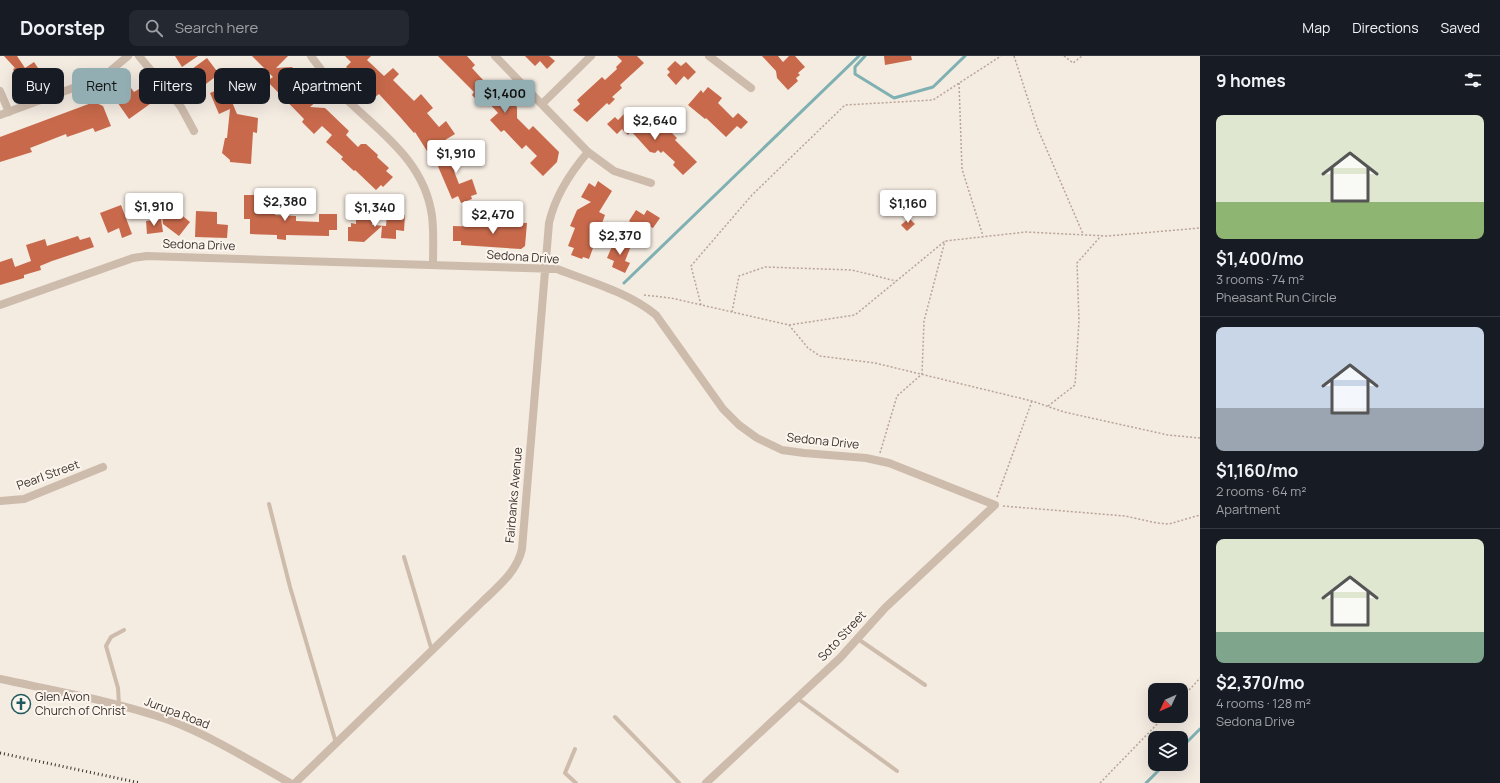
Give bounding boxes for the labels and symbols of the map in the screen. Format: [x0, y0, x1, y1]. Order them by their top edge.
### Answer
pin: $1,400 [472, 80, 538, 114]
pin: $2,640 [622, 107, 688, 141]
pin: $1,910 [423, 140, 489, 174]
pin: $2,380 [252, 188, 318, 222]
pin: $1,160 [875, 190, 941, 224]
pin: $1,910 [121, 193, 187, 227]
pin: $1,340 [342, 194, 408, 228]
pin: $2,470 [460, 201, 526, 235]
pin: $2,370 [587, 222, 653, 256]
street label: Sedona Drive [162, 235, 236, 254]
street label: Sedona Drive [486, 245, 560, 268]
street label: Sedona Drive [786, 428, 860, 453]
street label: Fairbanks Avenue [501, 446, 526, 544]
street label: Pearl Street [14, 455, 82, 494]
street label: Soto Street [814, 606, 870, 665]
north arrow [1148, 683, 1188, 723]
place label: Glen Avon Church of Christ [35, 688, 126, 719]
street label: Jurupa Road [142, 692, 212, 733]
church icon: Glen Avon Church of Christ [10, 693, 32, 715]

